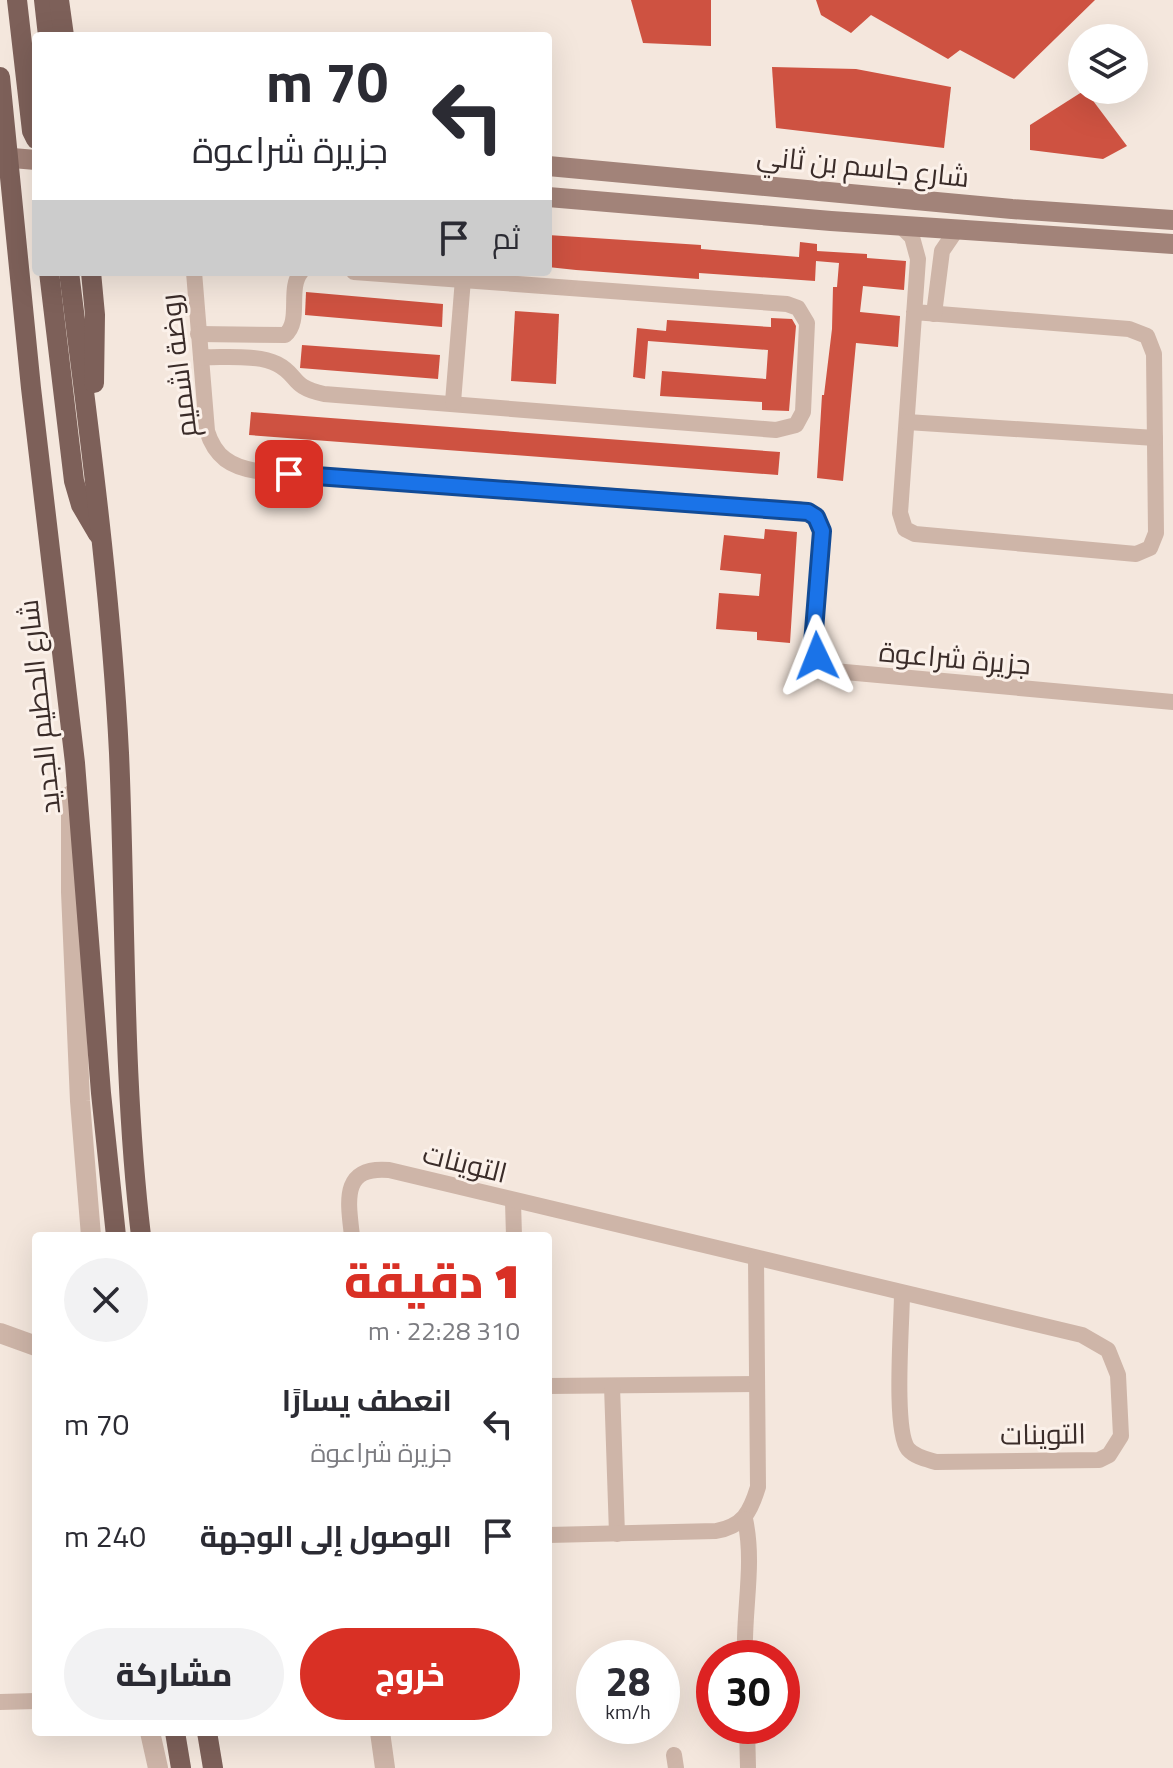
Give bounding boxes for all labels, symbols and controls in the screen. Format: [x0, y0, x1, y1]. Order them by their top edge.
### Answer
map controls [1068, 24, 1148, 104]
button: layers [1068, 24, 1148, 104]
text: 70 m [266, 39, 388, 124]
icon: left [416, 64, 520, 168]
text: جزيرة شراعوة [192, 122, 388, 177]
street label: شارع جاسم بن ثاني [755, 133, 971, 199]
text: ثم [492, 215, 520, 261]
icon: arrive [432, 216, 476, 260]
street label: روضة اشميم [147, 292, 208, 440]
pin [255, 440, 323, 508]
icon: arrive [267, 452, 311, 496]
street label: شارع الحطيم الجديد [6, 597, 71, 817]
position arrow [775, 614, 859, 698]
street label: جزيرة شراعوة [877, 629, 1033, 686]
street label: التوينات [418, 1131, 512, 1194]
text: 1 دقيقة [344, 1244, 520, 1317]
button: close [64, 1258, 148, 1342]
text: 310 m · 22:28 [368, 1311, 520, 1350]
text: انعطف يسارًا [282, 1377, 452, 1423]
text: 70 m [64, 1401, 129, 1447]
icon: left [476, 1402, 520, 1446]
street label: التوينات [1000, 1411, 1086, 1456]
text: جزيرة شراعوة [311, 1433, 452, 1472]
text: 240 m [64, 1513, 146, 1559]
text: الوصول إلى الوجهة [200, 1513, 452, 1559]
icon: arrive [476, 1514, 520, 1558]
button: مشاركة [64, 1628, 284, 1720]
button: خروج [300, 1628, 520, 1720]
speed limit sign: 30 [696, 1640, 800, 1744]
text: 28 [606, 1651, 650, 1712]
text: km/h [605, 1696, 651, 1727]

